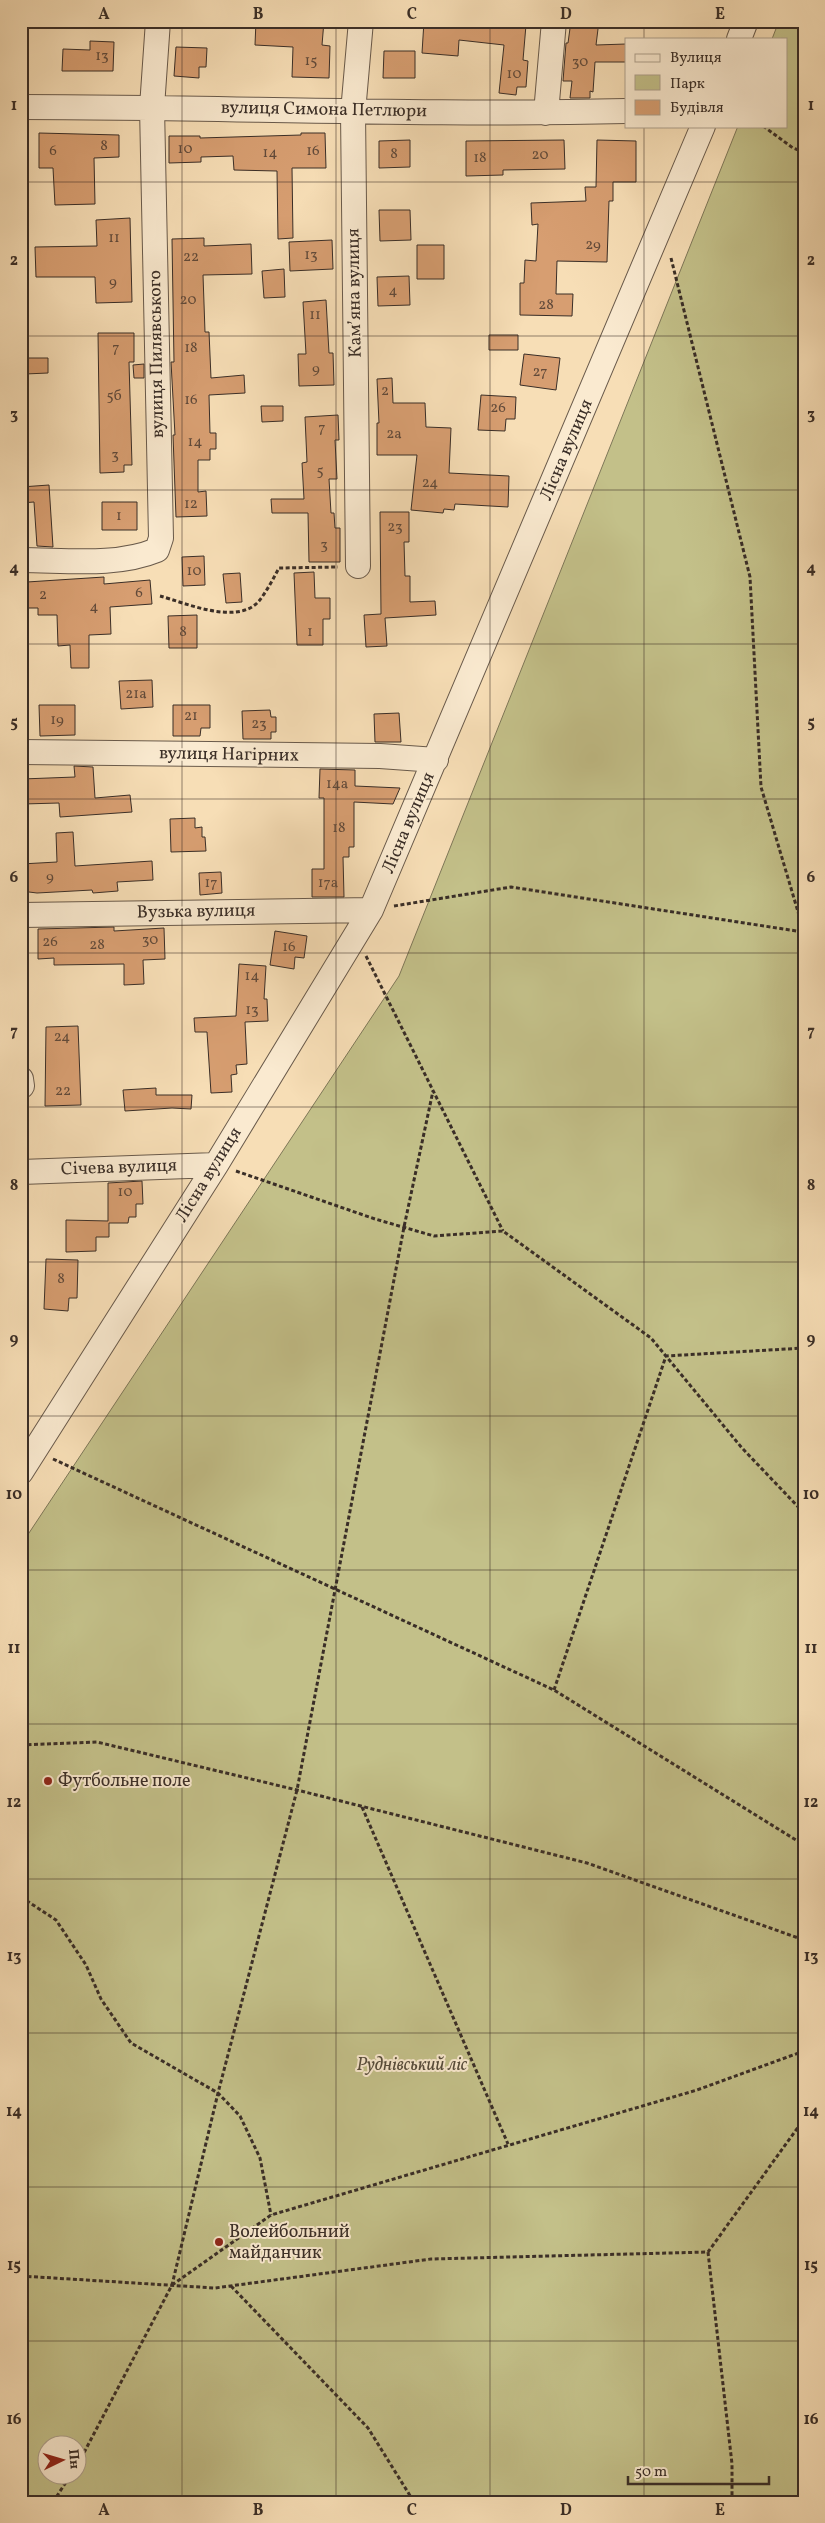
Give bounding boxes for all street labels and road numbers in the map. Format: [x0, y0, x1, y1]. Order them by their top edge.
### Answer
street label: вулиця Симона Петлюри [221, 96, 427, 124]
street label: Камʼяна вулиця [341, 228, 369, 358]
street label: вулиця Пилявського [143, 270, 171, 438]
street label: Лісна вулиця [534, 395, 600, 505]
street label: вулиця Нагірних [159, 741, 299, 769]
street label: Лісна вулиця [376, 768, 442, 878]
street label: Вузька вулиця [137, 898, 255, 926]
street label: Лісна вулиця [170, 1123, 248, 1227]
street label: Січева вулиця [61, 1153, 177, 1183]

